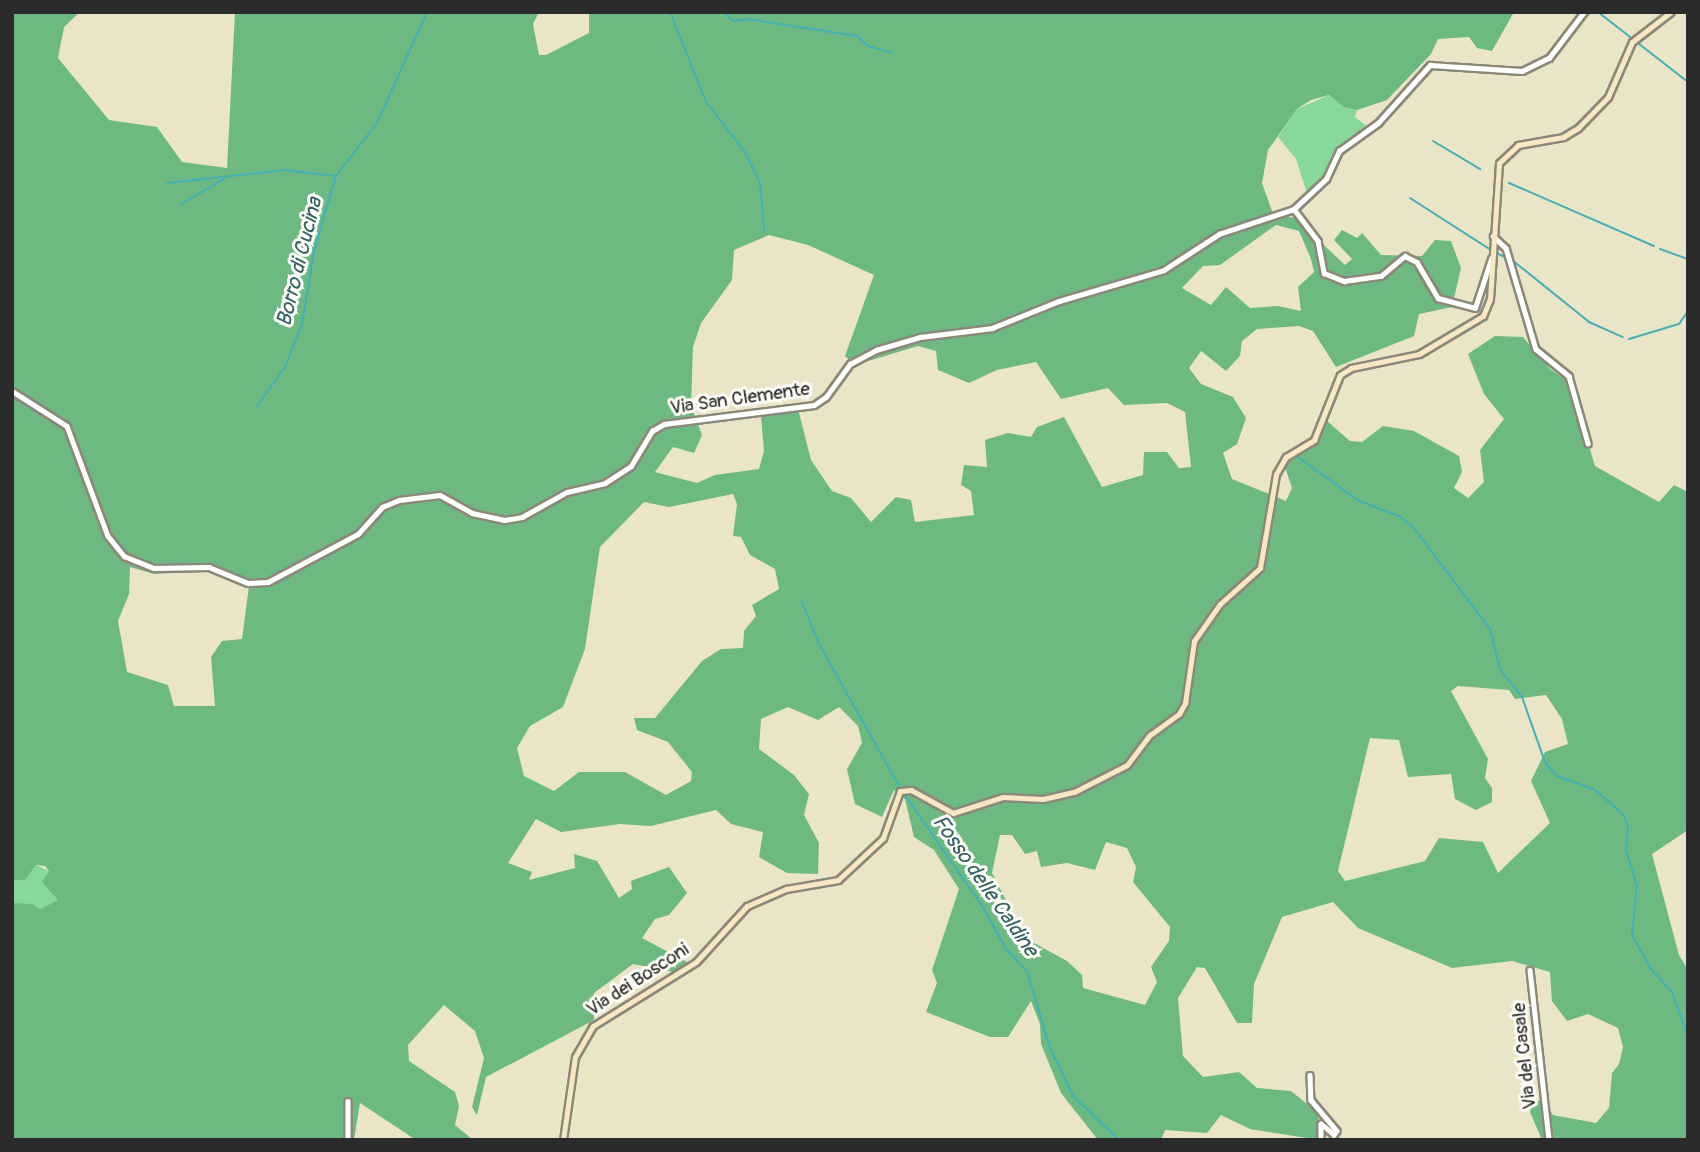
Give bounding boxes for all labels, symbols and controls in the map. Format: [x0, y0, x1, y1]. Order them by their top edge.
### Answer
water label: Borro di Cucina [272, 195, 328, 329]
street label: Via San Clemente [669, 378, 811, 420]
water label: Fosso delle Caldine [927, 810, 1043, 962]
street label: Via dei Bosconi [583, 938, 693, 1022]
street label: Via del Casale [1508, 1002, 1542, 1110]

